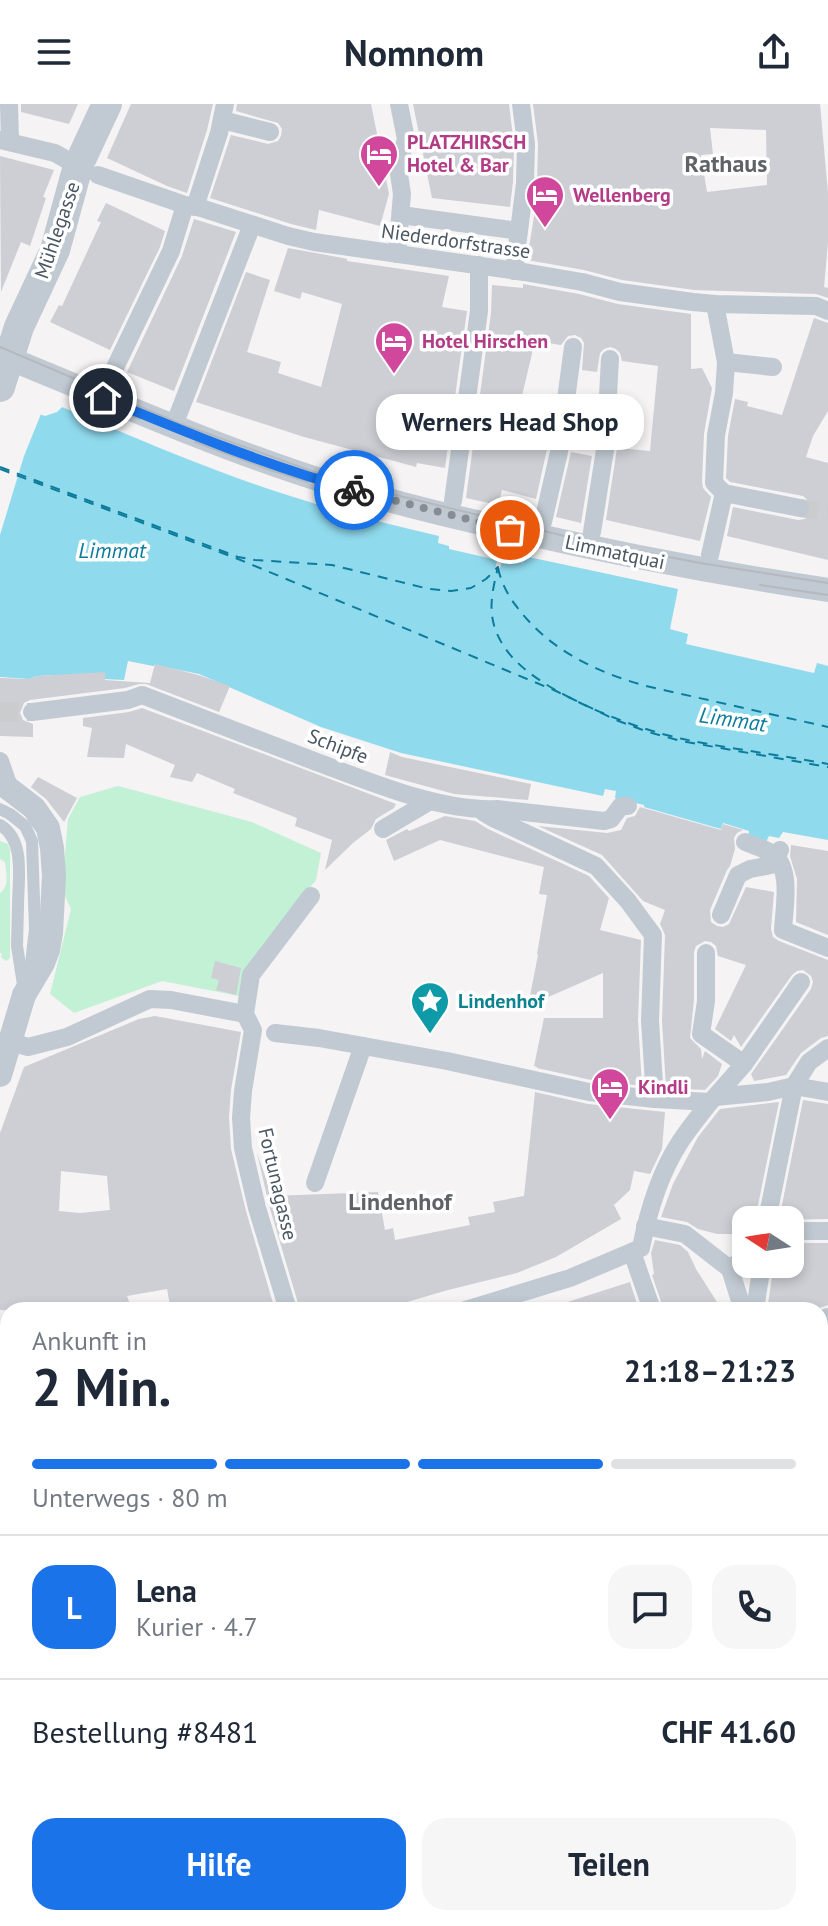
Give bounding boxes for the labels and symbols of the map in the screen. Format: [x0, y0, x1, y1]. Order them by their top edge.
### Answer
place label: PLATZHIRSCH Hotel & Bar [407, 129, 526, 178]
hotel icon: PLATZHIRSCH Hotel & Bar [358, 133, 400, 188]
district label: Rathaus [685, 148, 767, 179]
hotel icon: Wellenberg [524, 174, 566, 229]
street label: Mühlegasse [28, 178, 86, 282]
place label: Wellenberg [573, 182, 671, 208]
street label: Niederdorfstrasse [380, 218, 532, 264]
hotel icon: Hotel Hirschen [373, 320, 415, 375]
place label: Hotel Hirschen [422, 328, 548, 354]
pin [69, 364, 137, 432]
callout: Werners Head Shop [376, 394, 644, 450]
courier [314, 450, 394, 530]
pin [476, 496, 544, 564]
street label: Limmatquai [563, 529, 667, 575]
water label: Limmat [78, 536, 147, 564]
water label: Limmat [698, 700, 770, 738]
street label: Schipfe [304, 723, 372, 769]
place icon: Lindenhof [409, 980, 451, 1035]
place label: Lindenhof [458, 988, 546, 1014]
hotel icon: Kindli [589, 1066, 631, 1121]
place label: Kindli [638, 1074, 689, 1100]
street label: Fortunagasse [252, 1125, 304, 1243]
district label: Lindenhof [348, 1186, 453, 1217]
north arrow [732, 1206, 804, 1278]

